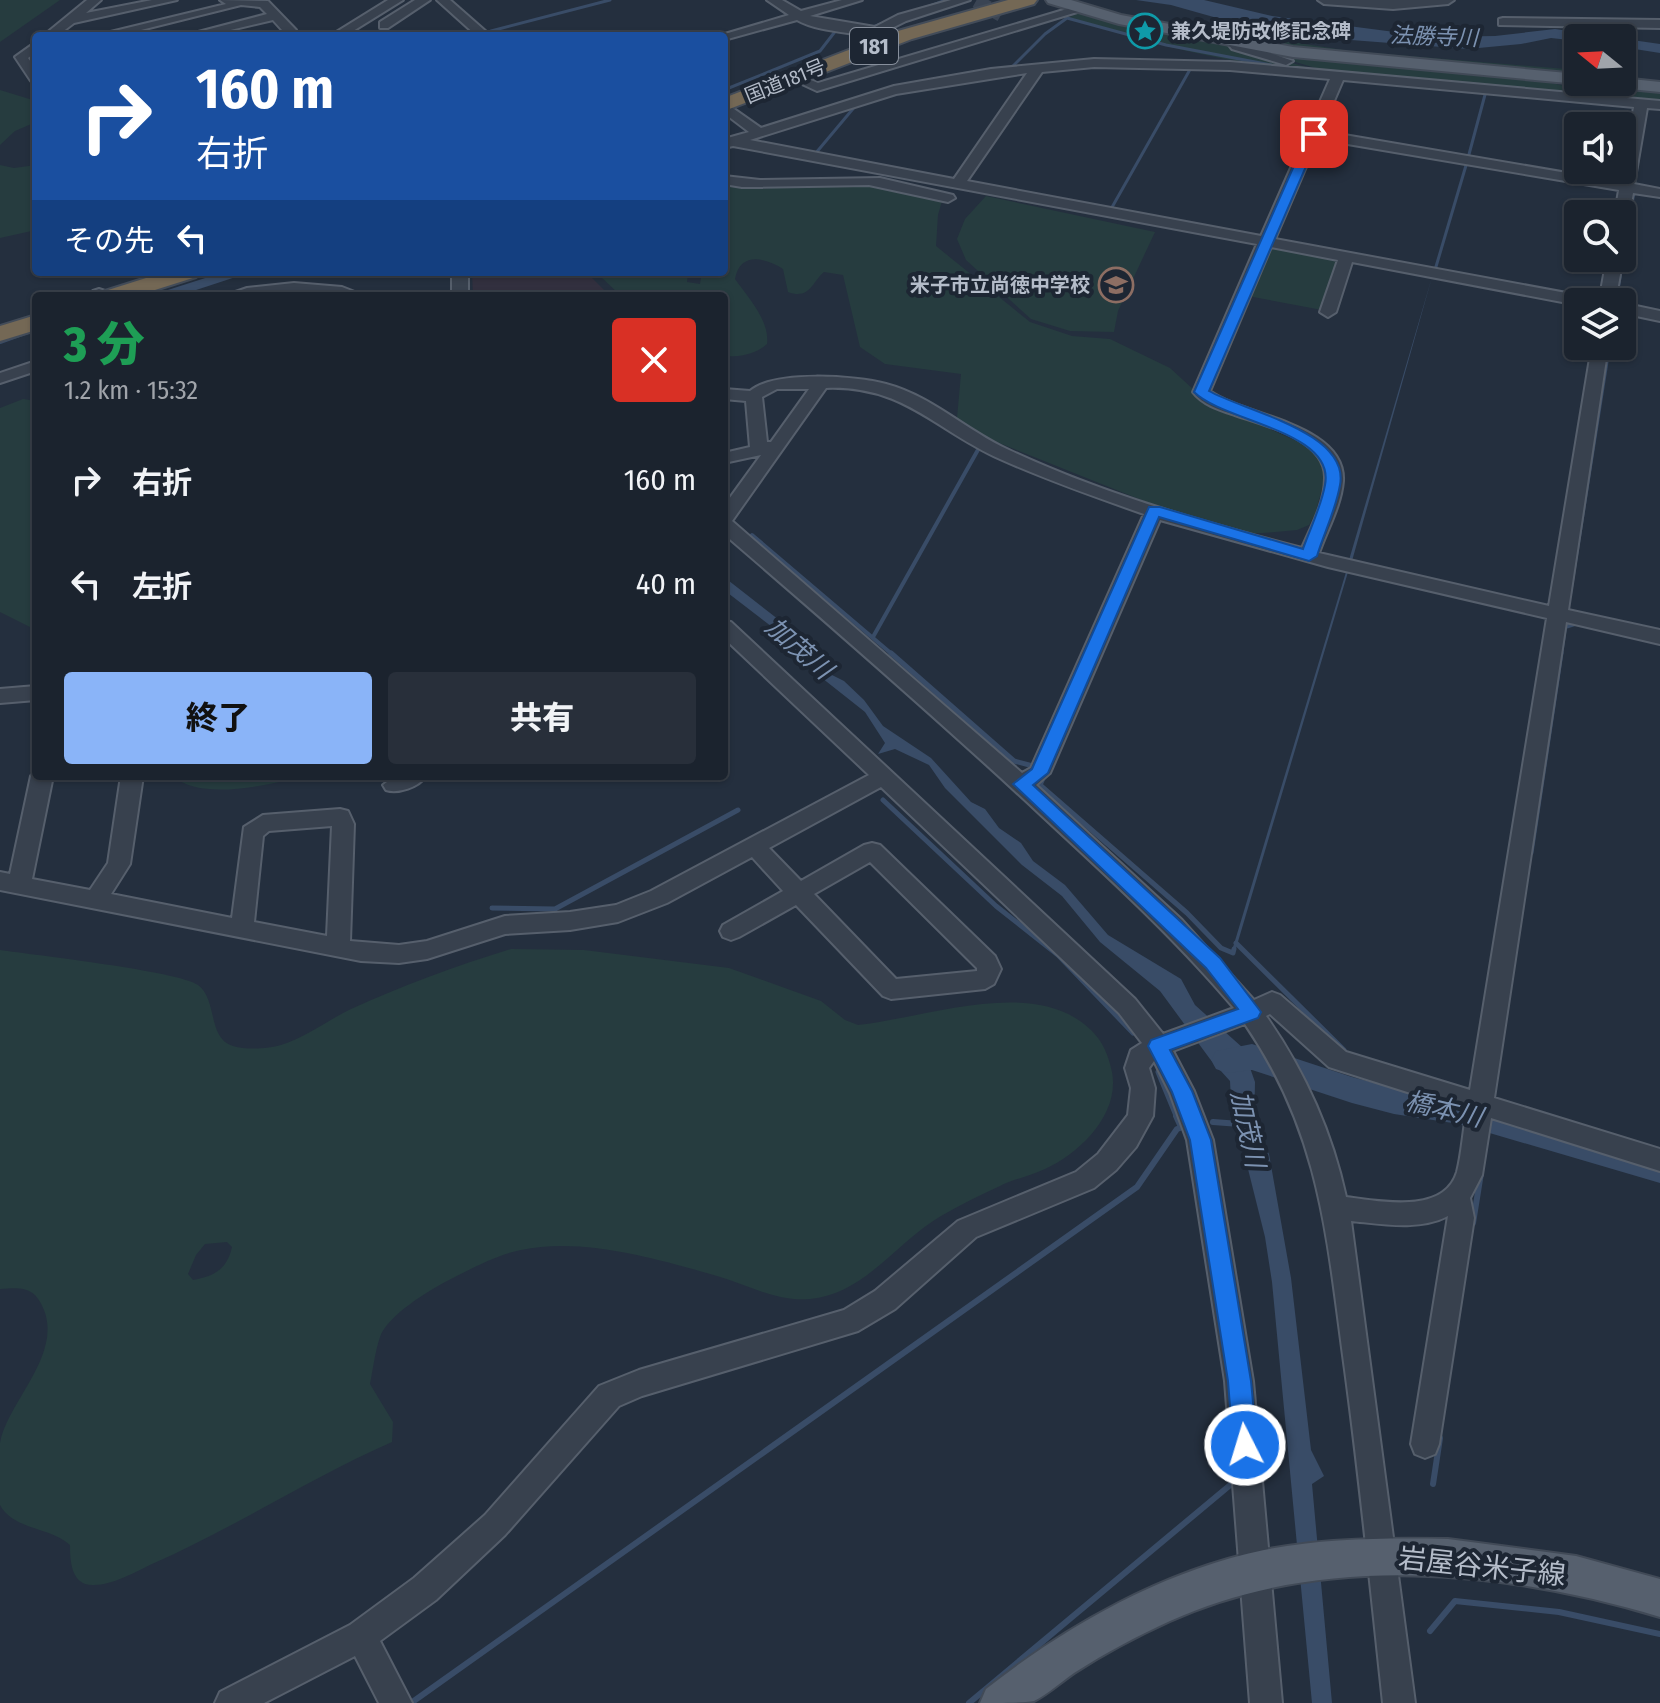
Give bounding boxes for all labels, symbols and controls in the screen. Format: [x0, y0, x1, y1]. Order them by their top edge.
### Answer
place icon: 兼久堤防改修記念碑 [1126, 12, 1164, 50]
place label: 兼久堤防改修記念碑 [1171, 19, 1351, 43]
water label: 法勝寺川 [1390, 21, 1480, 52]
north arrow [1564, 24, 1636, 96]
map controls [1564, 24, 1636, 360]
road number: 181 [850, 28, 898, 64]
street label: 国道181号 [741, 54, 829, 108]
text: 160 m [196, 56, 334, 123]
icon: right [64, 64, 168, 168]
pin [1280, 100, 1348, 168]
icon: arrive [1292, 112, 1336, 156]
button: sound [1564, 112, 1636, 184]
text: 右折 [196, 132, 268, 176]
button: search [1564, 200, 1636, 272]
icon: left [170, 216, 214, 260]
text: その先 [64, 223, 154, 259]
school or university icon: 米子市立尚徳中学校 [1097, 266, 1135, 304]
place label: 米子市立尚徳中学校 [910, 273, 1090, 297]
button: layers [1564, 288, 1636, 360]
text: 3 分 [64, 316, 145, 374]
button: close [612, 318, 696, 402]
text: 1.2 km · 15:32 [64, 375, 198, 406]
icon: right [64, 458, 108, 502]
text: 160 m [624, 462, 696, 498]
text: 右折 [132, 465, 192, 501]
icon: left [64, 562, 108, 606]
text: 40 m [636, 566, 696, 602]
text: 左折 [132, 569, 192, 605]
water label: 加茂川 [759, 611, 841, 688]
button: 終了 [64, 672, 372, 764]
button: 共有 [388, 672, 696, 764]
water label: 橋本川 [1402, 1086, 1488, 1134]
water label: 加茂川 [1224, 1088, 1271, 1173]
position arrow [1203, 1403, 1287, 1487]
street label: 岩屋谷米子線 [1397, 1541, 1567, 1592]

